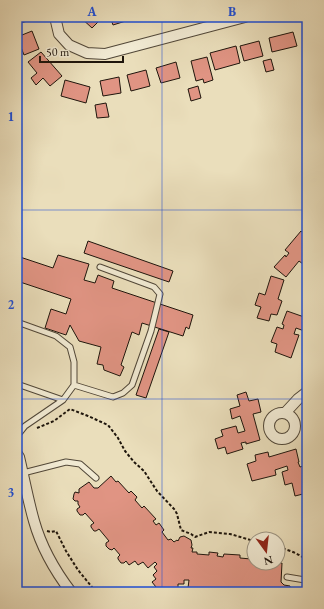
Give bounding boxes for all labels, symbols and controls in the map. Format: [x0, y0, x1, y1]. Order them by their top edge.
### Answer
text: A [86, 3, 97, 20]
text: B [228, 3, 236, 20]
scale bar [40, 38, 123, 64]
text: 50 m [46, 44, 70, 60]
text: 1 [8, 108, 15, 125]
text: 2 [8, 296, 15, 313]
text: 3 [8, 484, 15, 501]
north arrow [246, 531, 286, 571]
text: N [262, 553, 275, 569]

